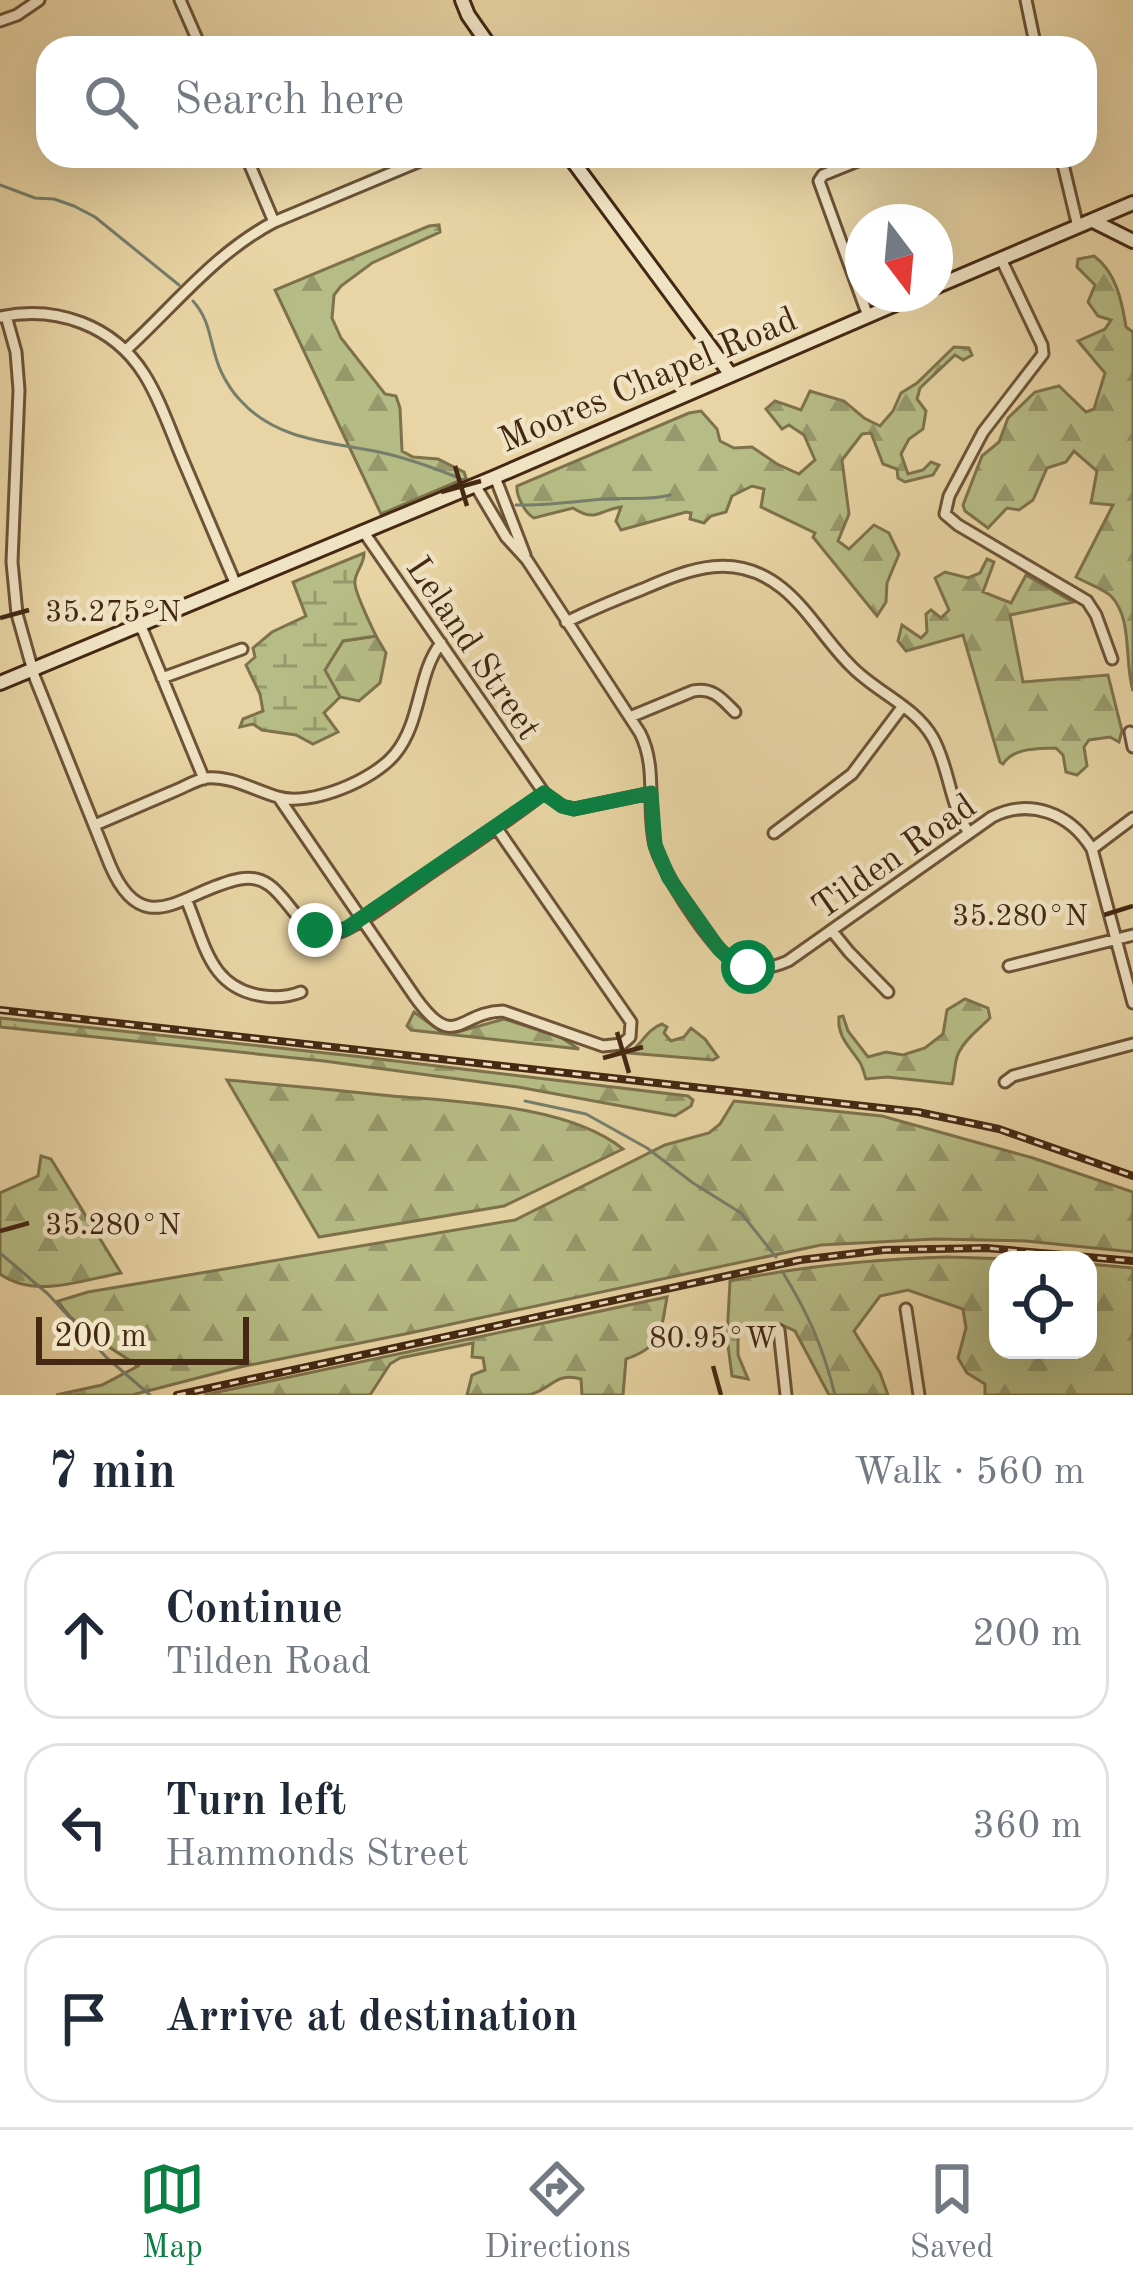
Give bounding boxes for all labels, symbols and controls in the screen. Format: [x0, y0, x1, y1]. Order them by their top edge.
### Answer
search box [36, 36, 1097, 168]
icon: search [78, 69, 144, 135]
text: Search here [174, 79, 404, 124]
north arrow [845, 204, 953, 312]
street label: Moores Chapel Road [494, 303, 803, 461]
street label: Leland Street [398, 551, 546, 747]
text: 35.275°N [45, 598, 181, 628]
street label: Tilden Road [807, 789, 984, 928]
text: 35.280°N [952, 902, 1088, 932]
route end [288, 903, 342, 957]
route start [721, 940, 775, 994]
text: 35.280°N [45, 1211, 181, 1241]
map controls [989, 1251, 1097, 1359]
button: locate [989, 1251, 1097, 1359]
scale bar [36, 1311, 249, 1364]
text: 200 m [54, 1321, 147, 1354]
text: 80.95°W [649, 1324, 777, 1354]
text: 7 min [48, 1448, 176, 1499]
text: Walk · 560 m [854, 1453, 1085, 1492]
text: Continue [165, 1588, 343, 1633]
icon: ahead [51, 1602, 117, 1668]
text: 200 m [972, 1615, 1082, 1654]
text: Tilden Road [165, 1643, 371, 1682]
text: Turn left [165, 1780, 346, 1825]
icon: left [51, 1794, 117, 1860]
text: 360 m [972, 1807, 1082, 1846]
text: Hammonds Street [165, 1835, 469, 1874]
icon: arrive [51, 1986, 117, 2052]
text: Arrive at destination [165, 1996, 578, 2041]
tab: Map [139, 2156, 205, 2269]
tab: Directions [484, 2156, 631, 2269]
tab: Saved [910, 2156, 994, 2269]

